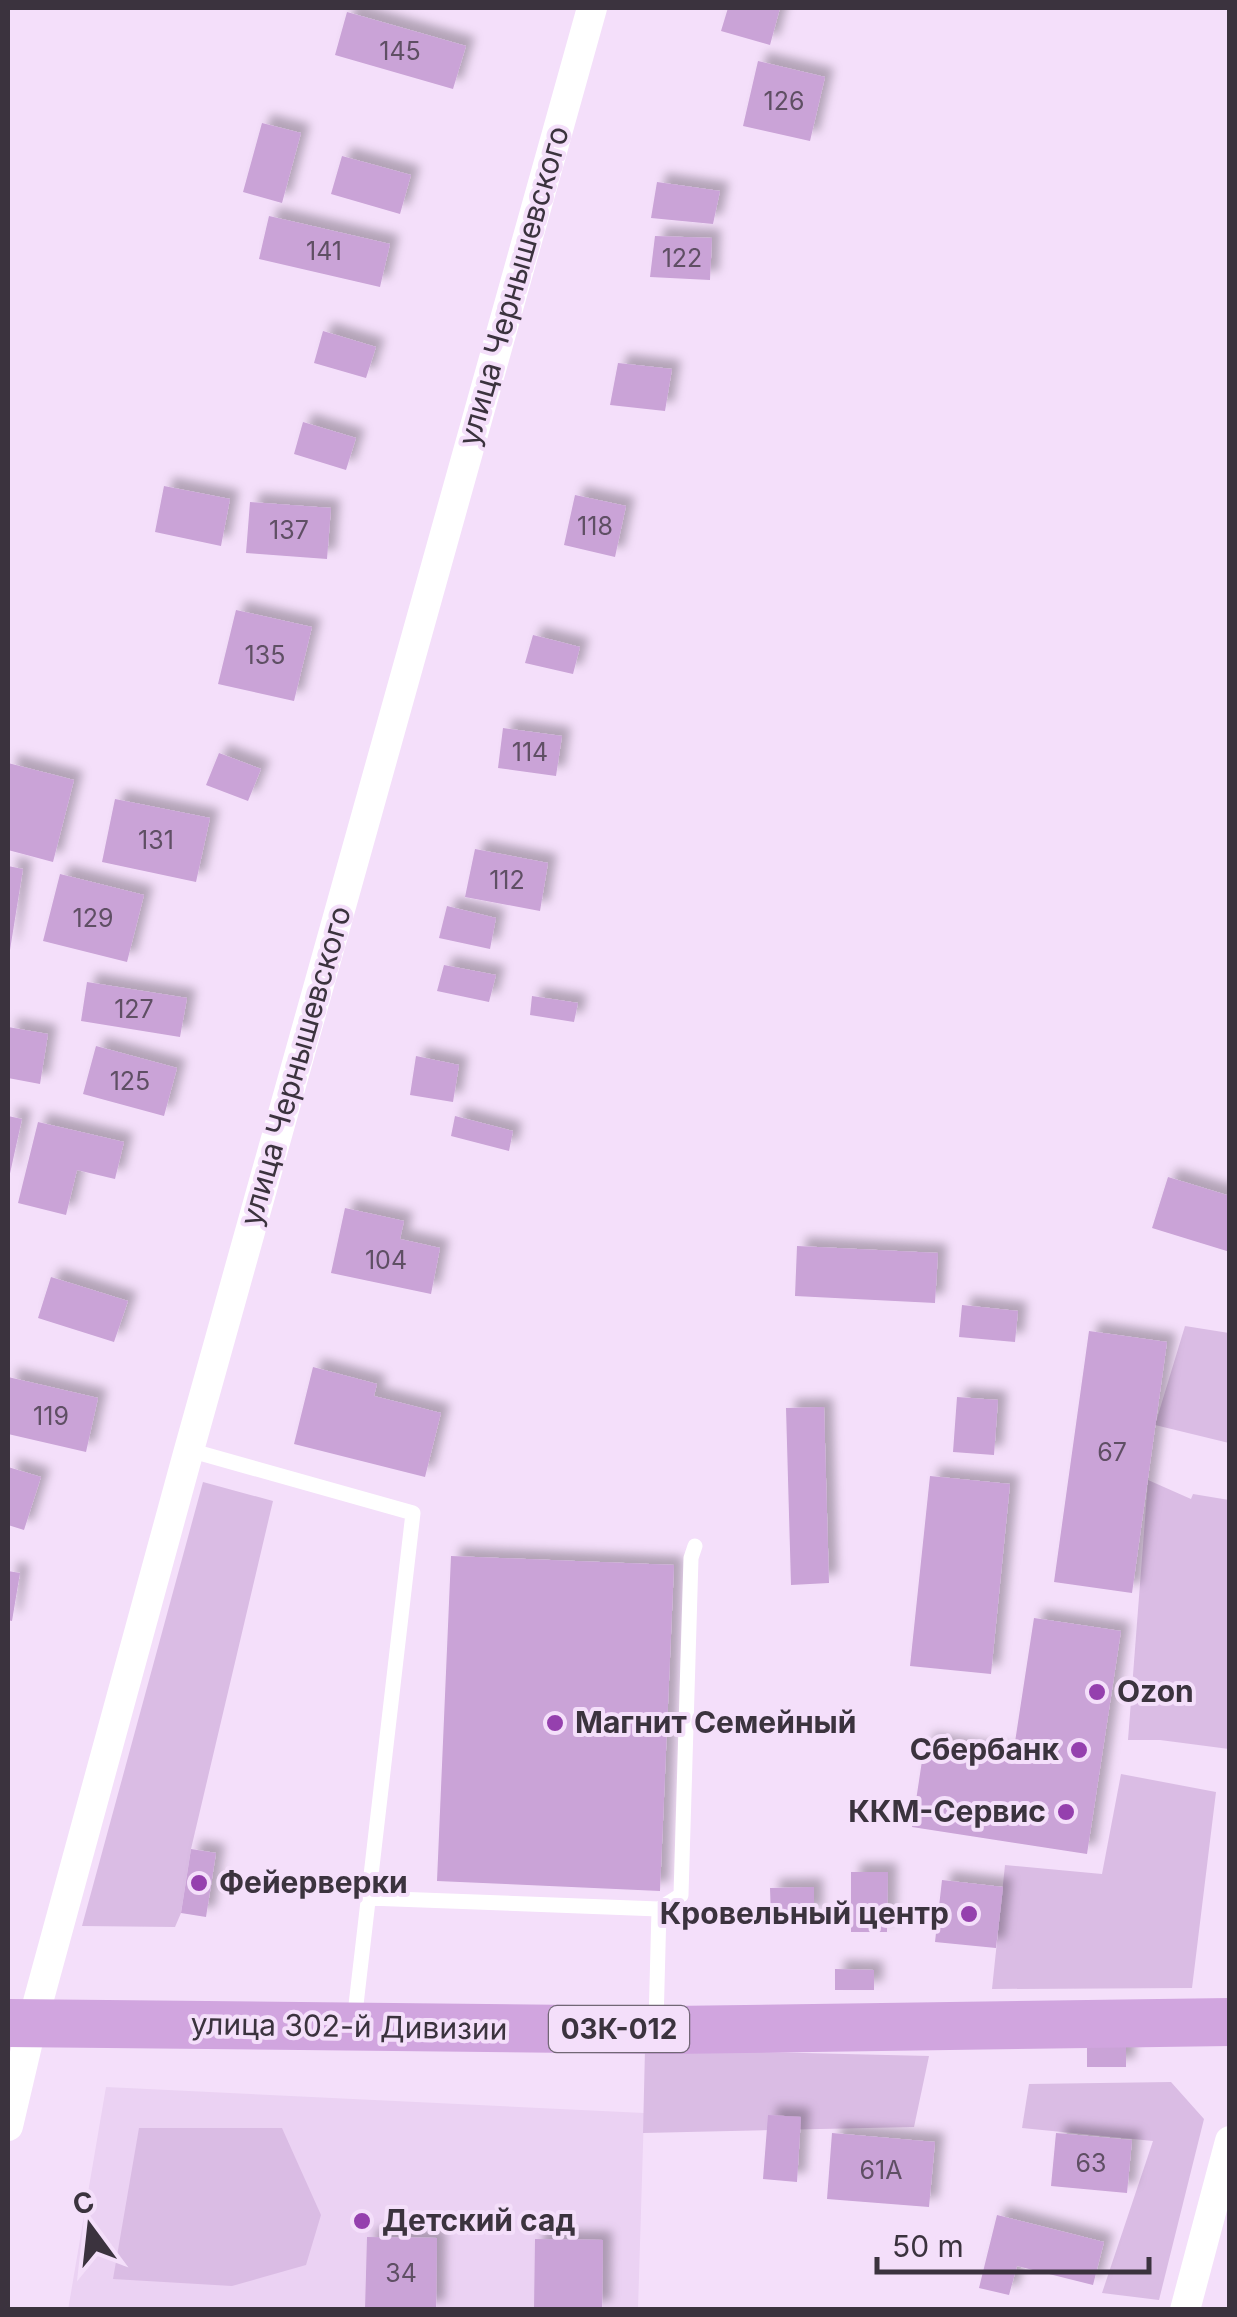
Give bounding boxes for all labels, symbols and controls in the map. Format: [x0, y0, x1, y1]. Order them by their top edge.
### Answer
house number: 145 [379, 36, 421, 66]
house number: 126 [764, 86, 804, 116]
street label: улица Чернышевского [450, 122, 576, 450]
house number: 141 [306, 236, 342, 266]
house number: 122 [662, 243, 702, 273]
house number: 118 [577, 511, 613, 541]
house number: 137 [269, 515, 309, 545]
house number: 135 [245, 640, 285, 670]
house number: 114 [512, 737, 548, 767]
house number: 131 [138, 825, 174, 855]
house number: 112 [489, 865, 525, 895]
street label: улица Чернышевского [232, 902, 358, 1230]
house number: 129 [73, 903, 113, 933]
house number: 127 [114, 994, 154, 1024]
house number: 125 [110, 1066, 150, 1096]
house number: 104 [365, 1245, 407, 1275]
house number: 119 [33, 1401, 69, 1431]
house number: 67 [1097, 1437, 1127, 1467]
place label: Ozon [1117, 1673, 1194, 1709]
marker: Ozon [1086, 1681, 1108, 1703]
place label: Магнит Семейный [575, 1704, 856, 1740]
marker: Магнит Семейный [544, 1712, 566, 1734]
place label: Сбербанк [910, 1731, 1060, 1767]
marker: Сбербанк [1068, 1739, 1090, 1761]
place label: ККМ-Сервис [848, 1793, 1046, 1829]
marker: ККМ-Сервис [1055, 1801, 1077, 1823]
place label: Фейерверки [219, 1864, 408, 1900]
marker: Фейерверки [188, 1872, 210, 1894]
place label: Кровельный центр [660, 1895, 949, 1931]
marker: Кровельный центр [958, 1903, 980, 1925]
street label: улица 302-й Дивизии [190, 2005, 508, 2047]
road number: 03К-012 [549, 2006, 689, 2052]
house number: 63 [1076, 2148, 1106, 2178]
house number: 61А [860, 2155, 902, 2185]
north arrow [40, 2177, 140, 2277]
text: С [69, 2184, 98, 2222]
place label: Детский сад [382, 2202, 576, 2238]
marker: Детский сад [351, 2210, 373, 2232]
scale bar [877, 2212, 1150, 2274]
text: 50 m [892, 2228, 964, 2264]
house number: 34 [385, 2258, 417, 2288]

